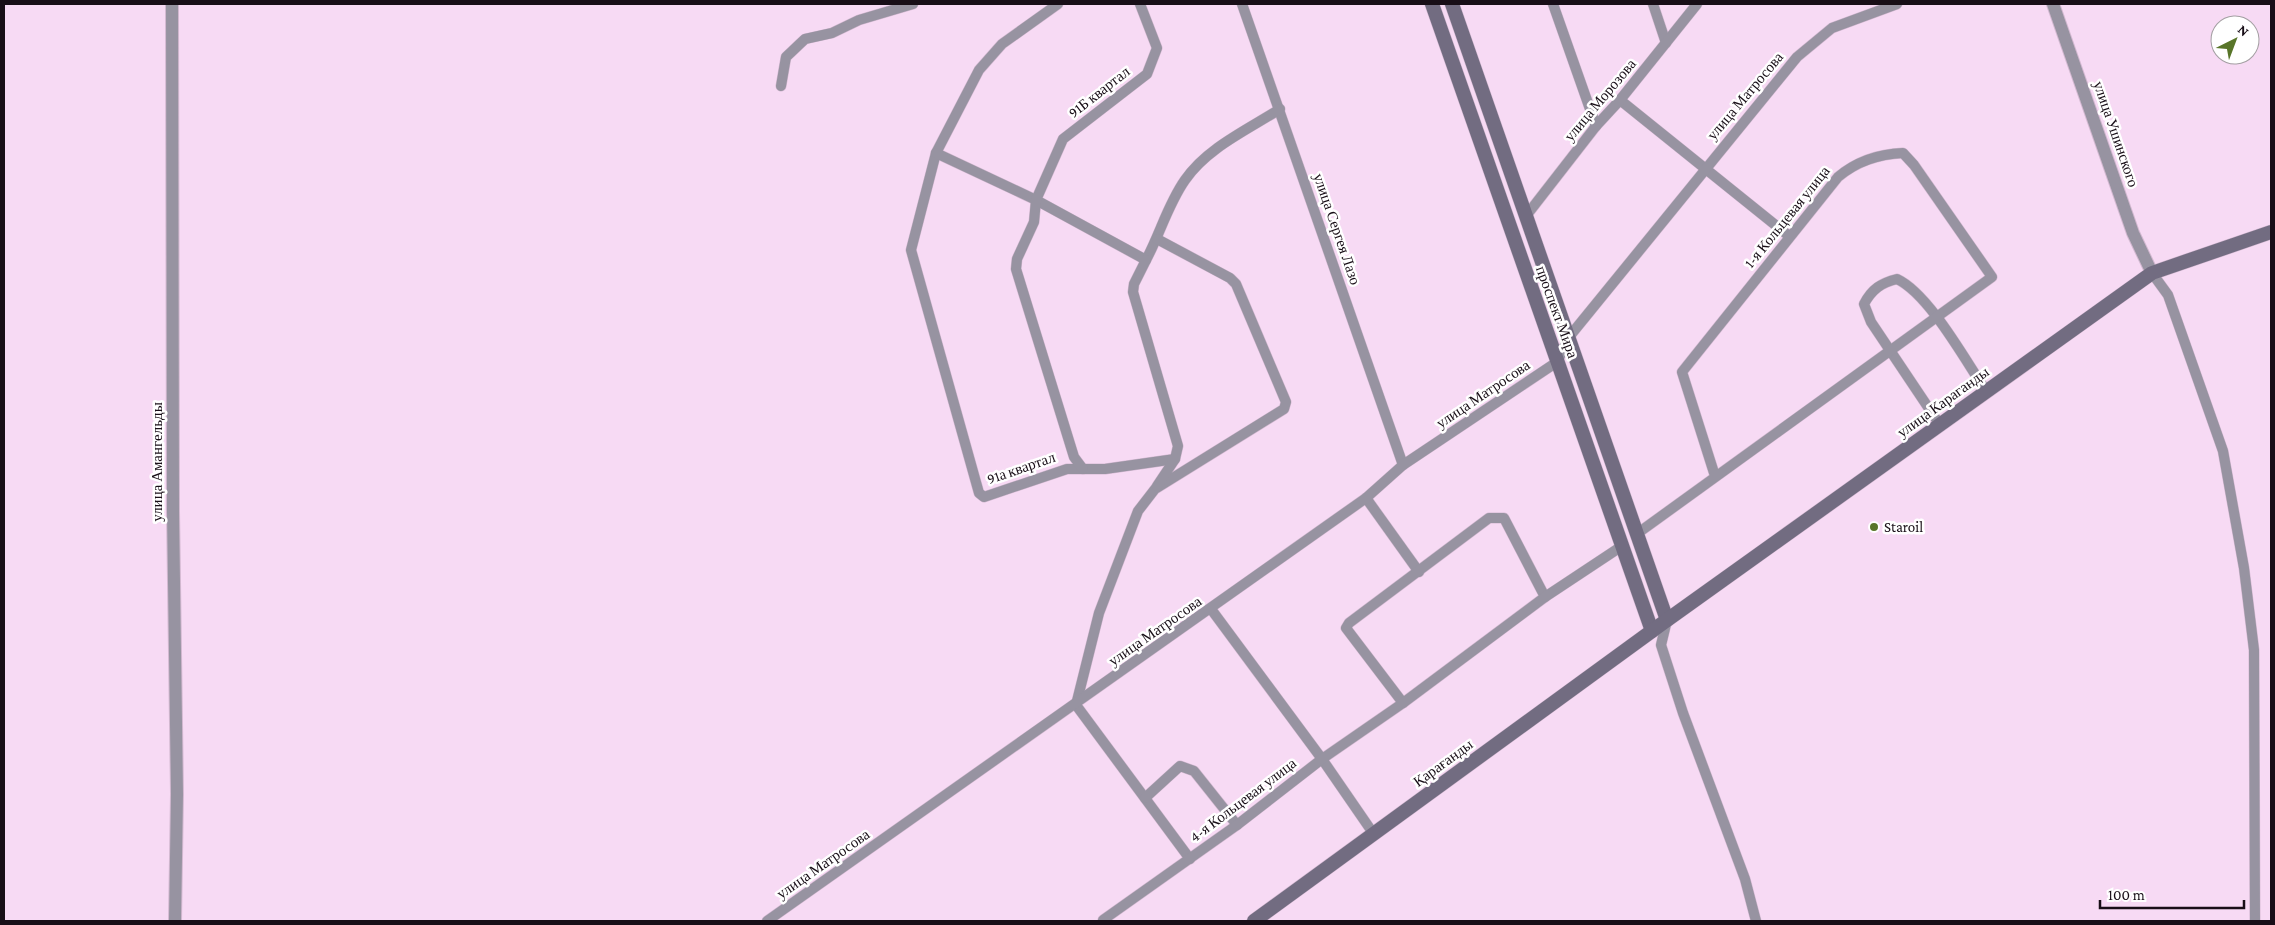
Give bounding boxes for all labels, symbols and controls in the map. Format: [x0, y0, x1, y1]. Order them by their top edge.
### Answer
north arrow [2210, 15, 2260, 65]
text: N [2235, 21, 2253, 40]
street label: улица Матросова [1704, 49, 1786, 143]
street label: улица Морозова [1561, 55, 1639, 144]
street label: 91Б квартал [1065, 63, 1133, 121]
street label: улица Ушинского [2090, 79, 2142, 189]
street label: 1-я Кольцевая улица [1741, 163, 1833, 271]
street label: улица Сергея Лазо [1310, 171, 1364, 287]
street label: проспект Мира [1533, 264, 1581, 360]
street label: улица Матросова [1433, 357, 1533, 431]
street label: улица Караганды [1894, 363, 1992, 441]
street label: улица Амангельды [149, 402, 165, 522]
street label: 91а квартал [985, 449, 1058, 487]
place label: Staroil [1884, 519, 1923, 535]
marker: Staroil [1868, 521, 1880, 533]
street label: улица Матросова [1106, 593, 1205, 669]
street label: Қарағанды [1410, 736, 1476, 790]
street label: 4-я Кольцевая улица [1187, 755, 1299, 845]
street label: улица Матросова [774, 826, 873, 902]
scale bar [2100, 878, 2244, 910]
text: 100 m [2108, 887, 2145, 903]

